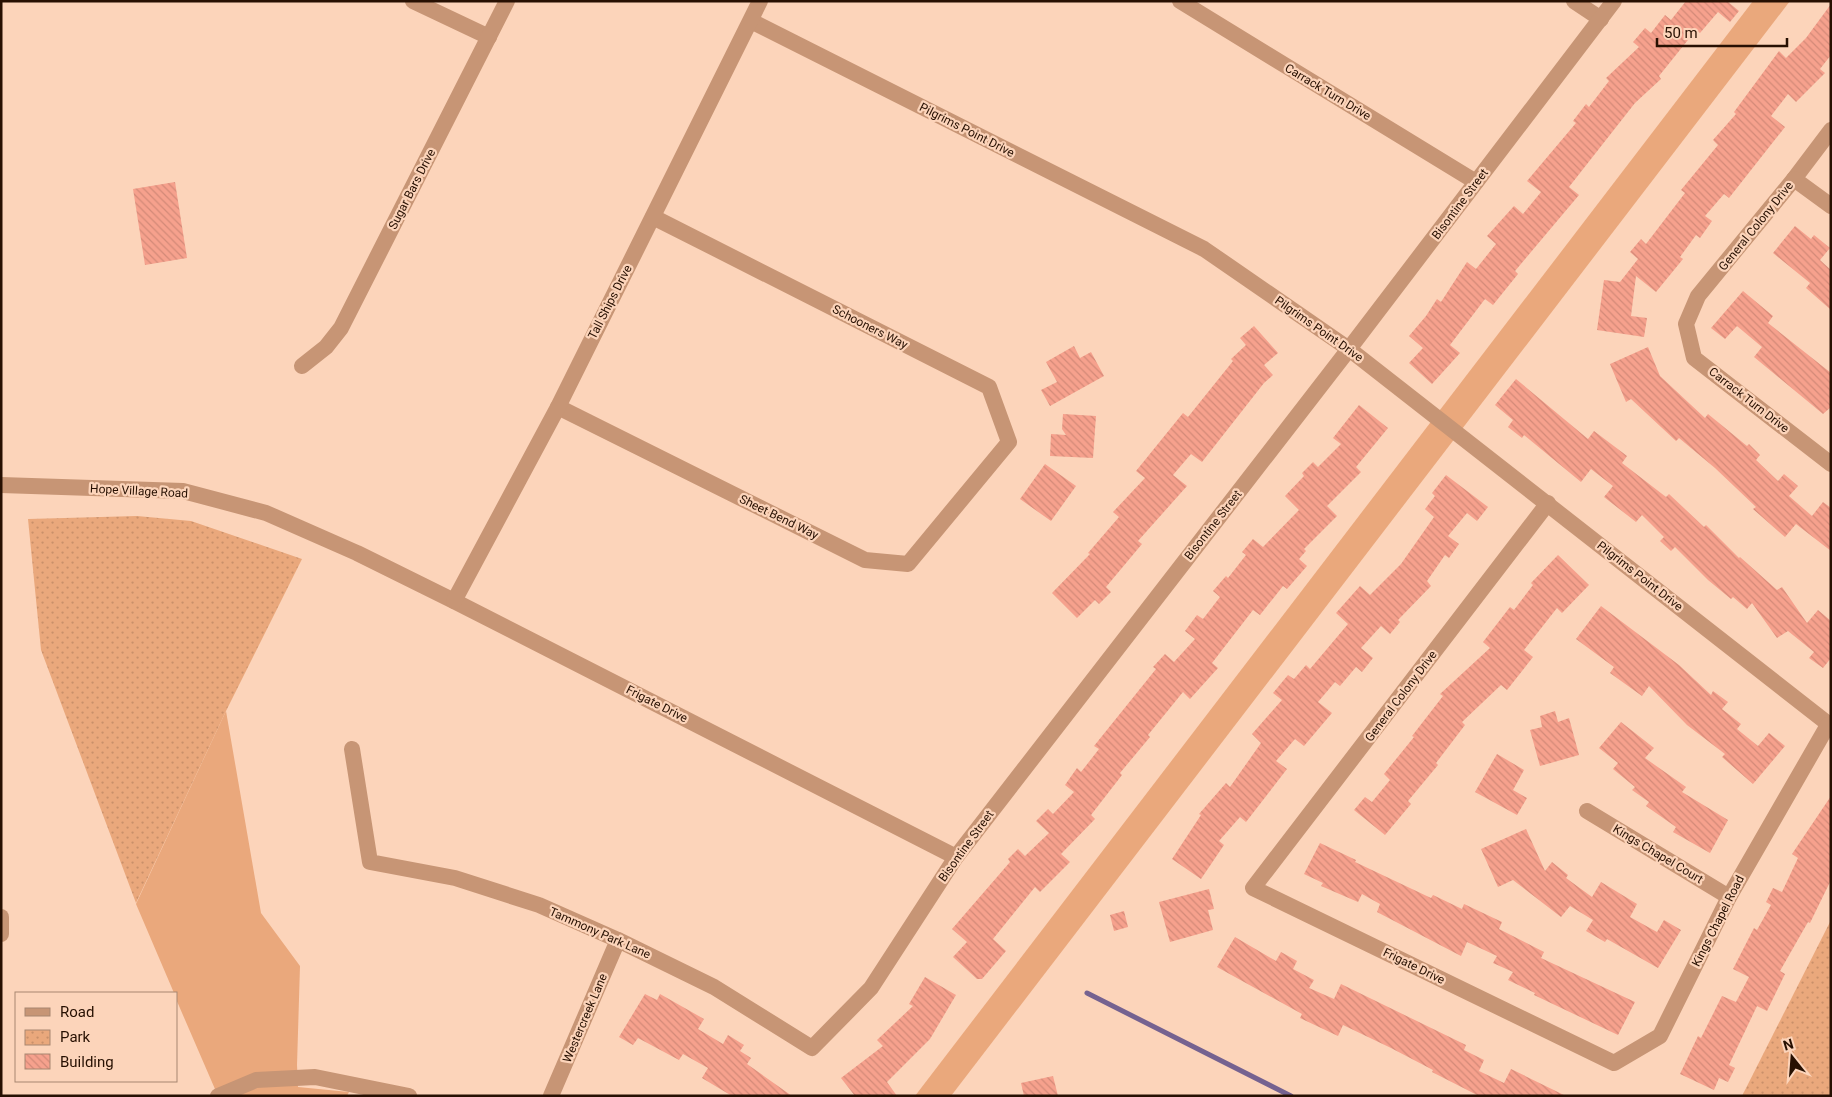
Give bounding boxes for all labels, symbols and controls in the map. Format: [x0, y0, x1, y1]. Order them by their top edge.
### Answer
scale bar [1657, 15, 1787, 47]
text: 50 m [1664, 24, 1698, 42]
street label: Carrack Turn Drive [1283, 61, 1373, 123]
street label: Pilgrims Point Drive [917, 100, 1017, 160]
street label: Sugar Bars Drive [386, 147, 438, 231]
street label: Bisontine Street [1429, 166, 1491, 242]
street label: General Colony Drive [1716, 179, 1796, 273]
street label: Tall Ships Drive [585, 263, 635, 341]
street label: Pilgrims Point Drive [1272, 293, 1366, 365]
street label: Schooners Way [830, 302, 910, 352]
street label: Carrack Turn Drive [1706, 364, 1792, 436]
street label: Hope Village Road [90, 481, 188, 501]
street label: Bisontine Street [1181, 487, 1245, 563]
street label: Sheet Bend Way [737, 492, 821, 542]
street label: Pilgrims Point Drive [1594, 538, 1686, 614]
street label: General Colony Drive [1362, 648, 1440, 744]
street label: Frigate Drive [624, 683, 690, 725]
street label: Bisontine Street [935, 808, 997, 884]
street label: Kings Chapel Court [1610, 822, 1706, 886]
street label: Kings Chapel Road [1689, 873, 1747, 969]
street label: Tammony Park Lane [547, 904, 653, 962]
street label: Frigate Drive [1381, 945, 1447, 987]
street label: Westercreek Lane [560, 971, 610, 1065]
legend [15, 992, 178, 1082]
text: Road [60, 1003, 94, 1021]
text: Park [60, 1028, 91, 1046]
north arrow [1767, 1032, 1817, 1082]
text: N [1781, 1035, 1795, 1054]
text: Building [60, 1053, 114, 1071]

